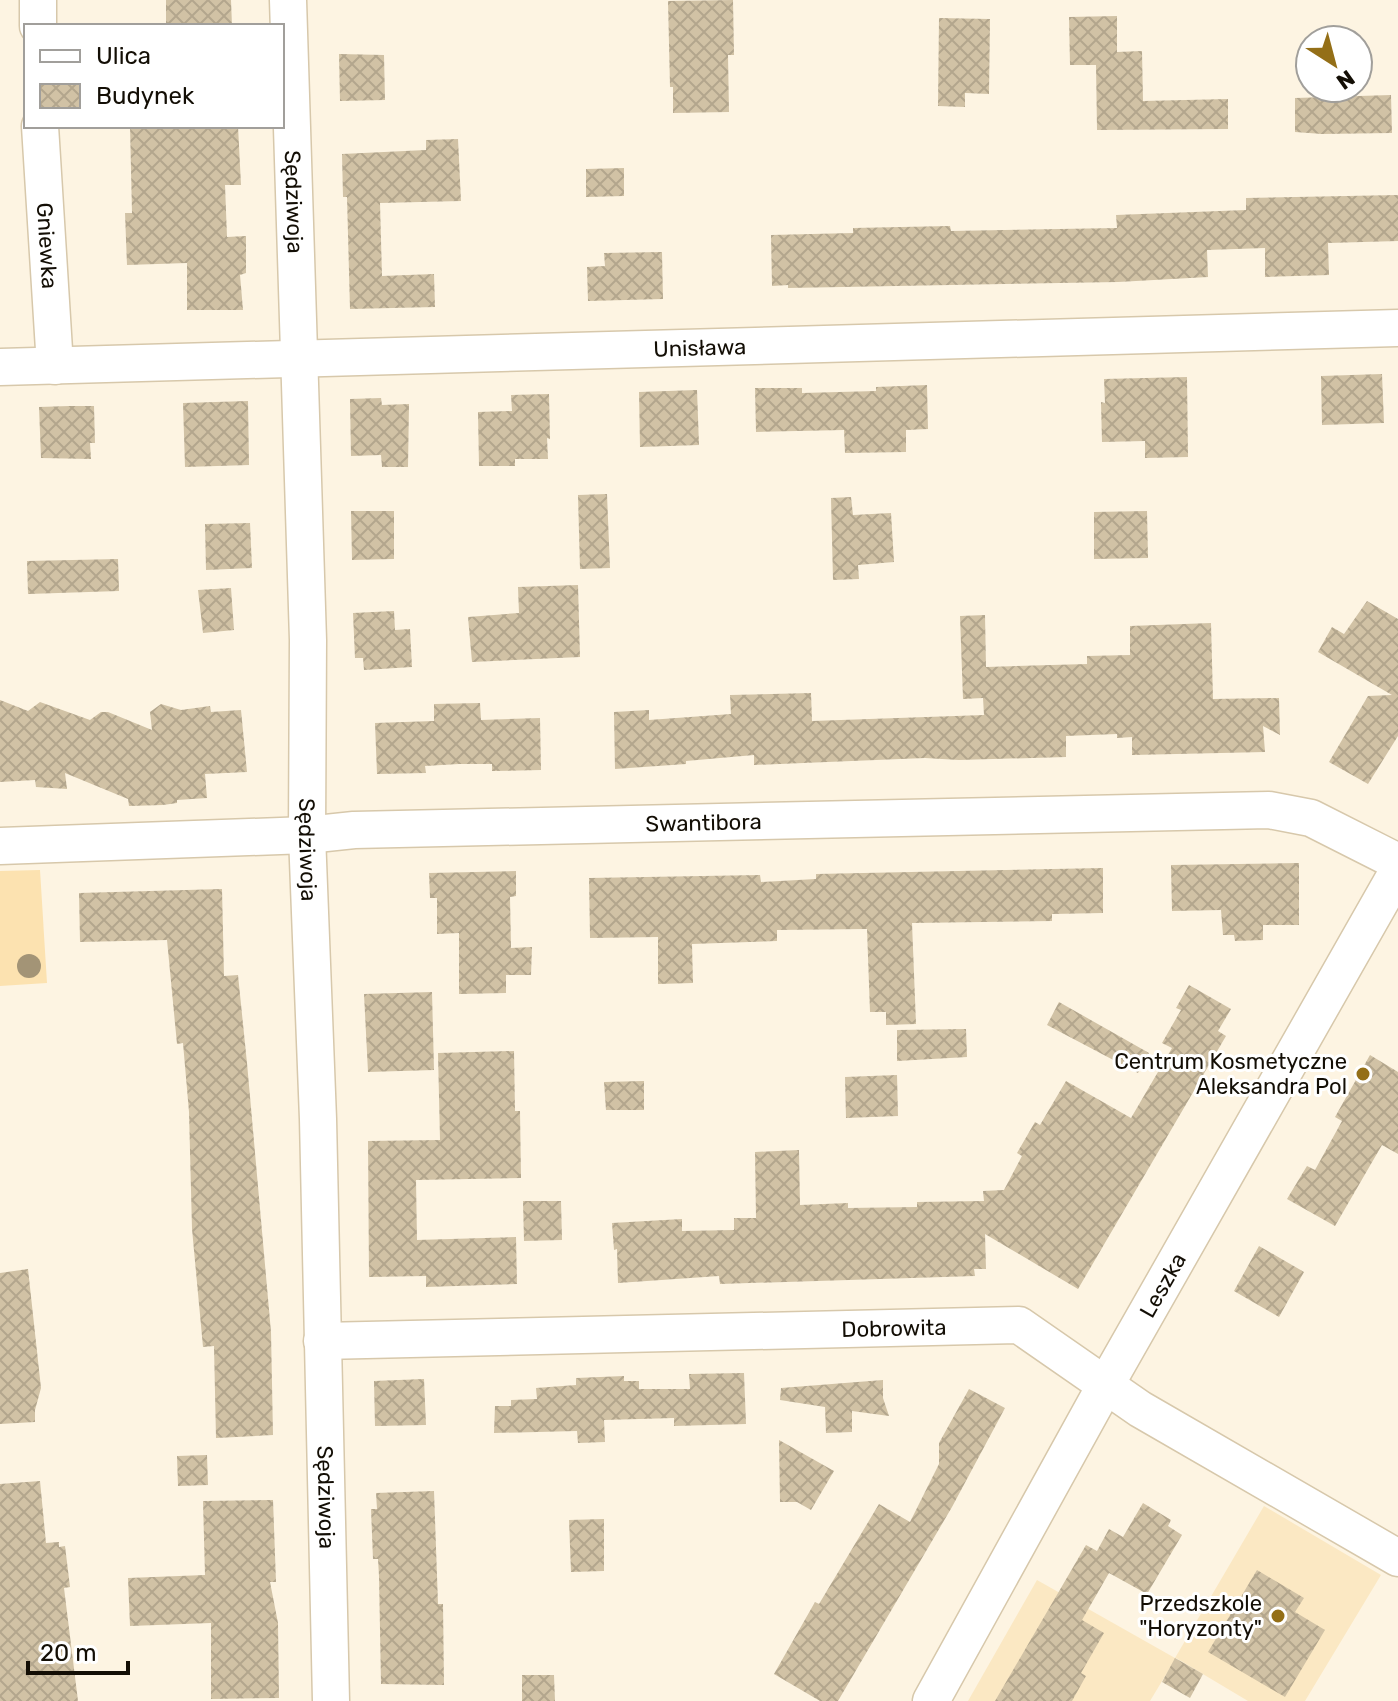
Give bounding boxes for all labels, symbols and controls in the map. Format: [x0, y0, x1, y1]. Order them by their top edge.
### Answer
legend [24, 24, 284, 128]
north arrow [1294, 24, 1374, 104]
text: Ulica [96, 42, 151, 70]
text: N [1331, 64, 1360, 95]
text: Budynek [96, 82, 195, 110]
street label: Sędziwoja [279, 150, 309, 254]
street label: Gniewka [31, 202, 64, 290]
street label: Unisława [653, 333, 747, 362]
street label: Sędziwoja [293, 798, 323, 902]
street label: Swantibora [645, 808, 762, 837]
place label: Centrum Kosmetyczne Aleksandra Pol [1114, 1048, 1347, 1100]
marker: Centrum Kosmetyczne Aleksandra Pol [1354, 1065, 1372, 1083]
street label: Leszka [1133, 1248, 1192, 1322]
street label: Dobrowita [841, 1313, 947, 1343]
street label: Sędziwoja [312, 1445, 341, 1549]
place label: Przedszkole "Horyzonty" [1139, 1590, 1262, 1642]
marker: Przedszkole "Horyzonty" [1269, 1607, 1287, 1625]
scale bar [28, 1625, 128, 1675]
text: 20 m [40, 1639, 97, 1667]

